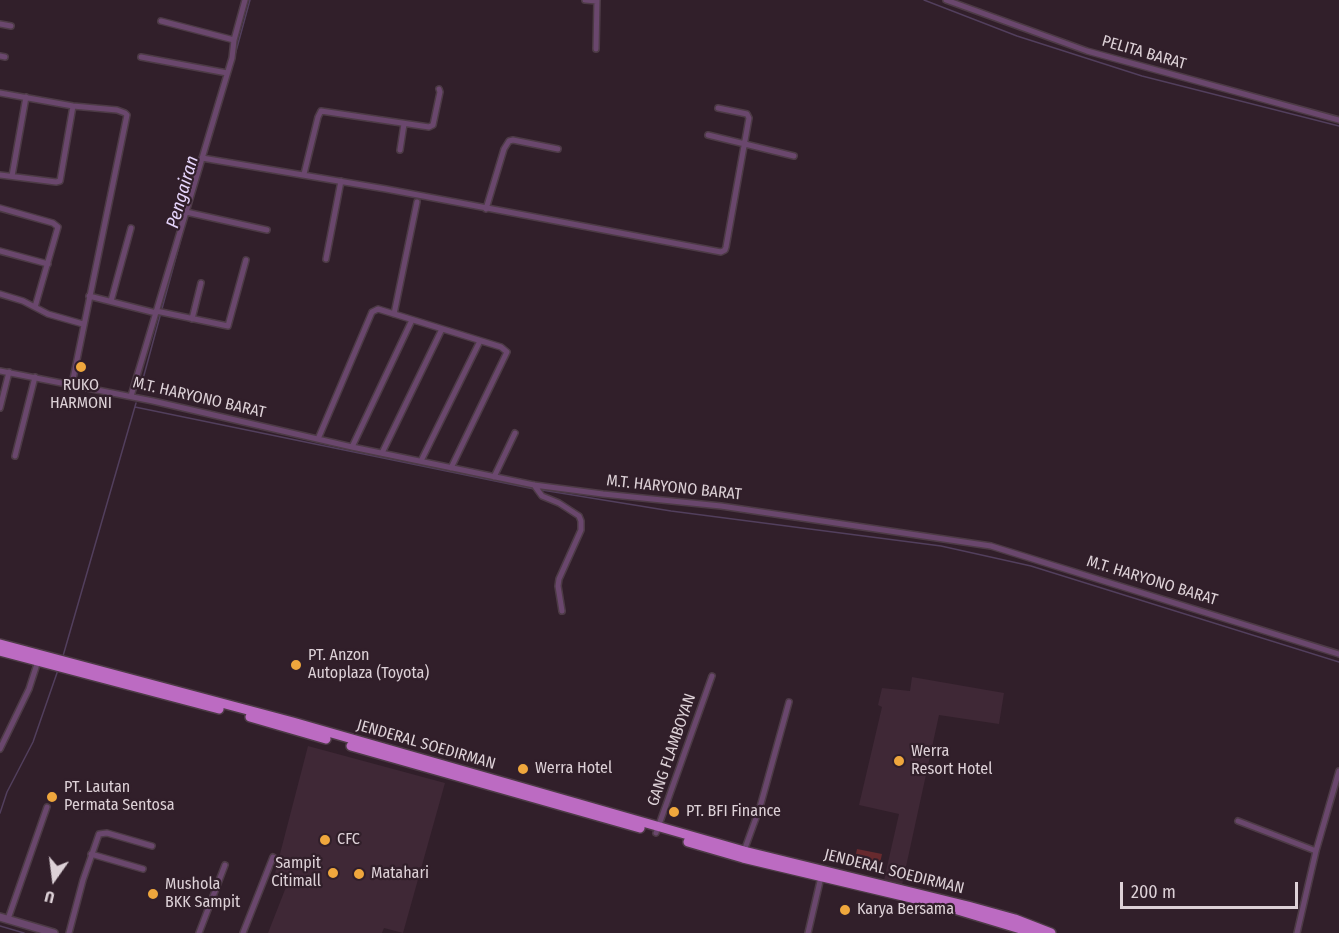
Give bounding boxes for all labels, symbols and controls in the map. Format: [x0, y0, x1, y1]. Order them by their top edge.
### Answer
street label: PELITA BARAT [1100, 32, 1188, 74]
water label: Pengairan [162, 153, 204, 231]
marker: RUKO HARMONI [74, 360, 88, 374]
street label: M.T. HARYONO BARAT [131, 373, 267, 423]
place label: RUKO HARMONI [50, 376, 112, 414]
street label: M.T. HARYONO BARAT [606, 471, 742, 505]
street label: M.T. HARYONO BARAT [1084, 552, 1220, 610]
place label: PT. Anzon Autoplaza (Toyota) [308, 646, 429, 684]
marker: PT. Anzon Autoplaza (Toyota) [289, 658, 303, 672]
street label: GANG FLAMBOYAN [644, 691, 700, 809]
street label: JENDERAL SOEDIRMAN [354, 716, 498, 774]
place label: Werra Resort Hotel [911, 742, 992, 780]
marker: Werra Resort Hotel [892, 754, 906, 768]
place label: Werra Hotel [535, 759, 612, 779]
marker: Werra Hotel [516, 762, 530, 776]
place label: PT. Lautan Permata Sentosa [64, 778, 174, 816]
marker: PT. Lautan Permata Sentosa [45, 790, 59, 804]
place label: PT. BFI Finance [686, 802, 781, 822]
marker: PT. BFI Finance [667, 805, 681, 819]
place label: CFC [337, 830, 360, 850]
marker: CFC [318, 833, 332, 847]
street label: JENDERAL SOEDIRMAN [822, 845, 966, 899]
north arrow [24, 849, 84, 909]
place label: Sampit Citimall [271, 854, 321, 892]
place label: Matahari [371, 864, 429, 884]
marker: Sampit Citimall [326, 866, 340, 880]
marker: Matahari [352, 867, 366, 881]
scale bar [1123, 870, 1302, 908]
place label: Mushola BKK Sampit [165, 875, 240, 913]
text: 200 m [1131, 881, 1176, 903]
text: U [43, 887, 56, 907]
marker: Mushola BKK Sampit [146, 887, 160, 901]
place label: Karya Bersama [857, 900, 954, 920]
marker: Karya Bersama [838, 903, 852, 917]

